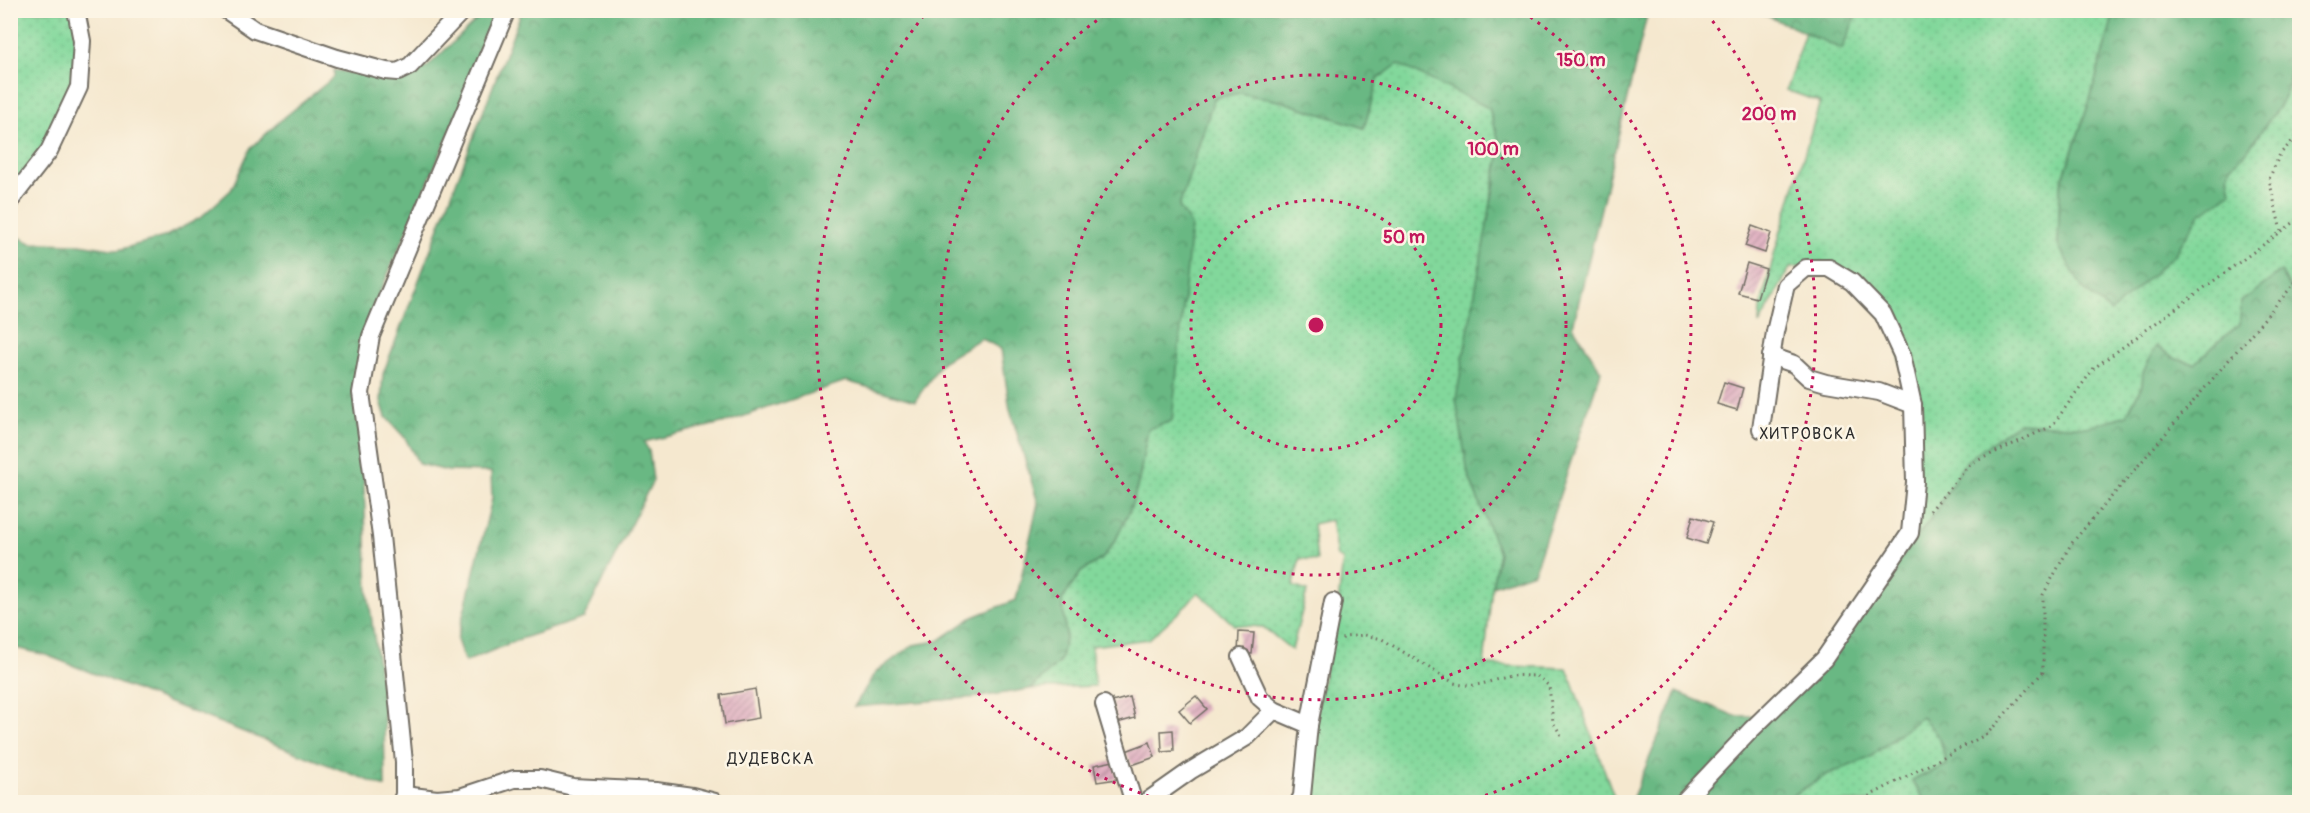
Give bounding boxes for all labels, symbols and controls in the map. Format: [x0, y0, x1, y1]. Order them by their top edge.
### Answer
text: 150 m [1557, 49, 1606, 72]
text: 200 m [1742, 103, 1796, 126]
text: 100 m [1467, 138, 1519, 161]
text: 50 m [1383, 226, 1425, 249]
centre of rings [1306, 315, 1326, 335]
district label: ХИТРОВСКА [1759, 424, 1857, 444]
district label: ДУДЕВСКА [726, 749, 815, 769]

